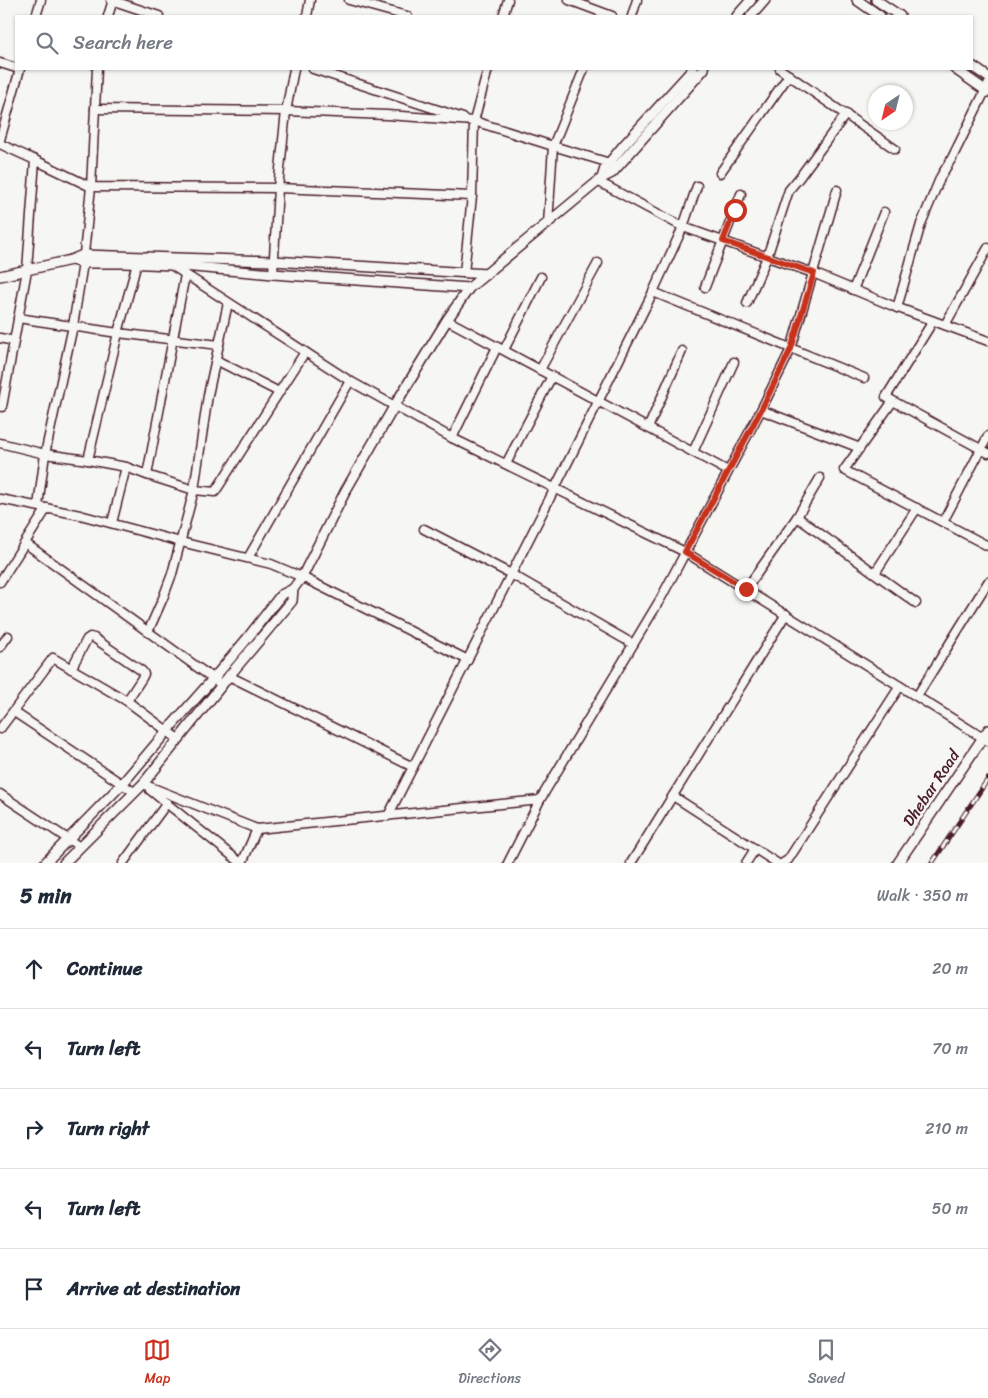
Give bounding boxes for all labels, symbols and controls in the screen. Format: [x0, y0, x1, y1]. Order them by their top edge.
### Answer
search box [15, 15, 973, 70]
text: Search here [73, 26, 173, 59]
icon: search [33, 29, 61, 57]
north arrow [868, 85, 913, 130]
route start [724, 199, 747, 222]
route end [735, 578, 758, 601]
street label: Dhebar Road [894, 742, 968, 832]
text: 5 min [20, 877, 72, 915]
text: Walk · 350 m [877, 881, 968, 910]
text: Continue [67, 952, 143, 985]
text: 20 m [932, 954, 968, 983]
icon: ahead [20, 955, 48, 983]
text: Turn left [67, 1032, 140, 1065]
text: 70 m [932, 1034, 968, 1063]
icon: left [20, 1035, 48, 1063]
text: Turn right [67, 1112, 149, 1145]
text: 210 m [925, 1114, 968, 1143]
icon: right [20, 1115, 48, 1143]
text: Turn left [67, 1192, 140, 1225]
text: 50 m [932, 1194, 968, 1223]
icon: left [20, 1195, 48, 1223]
text: Arrive at destination [67, 1272, 240, 1305]
icon: arrive [20, 1275, 48, 1303]
tab: Map [143, 1336, 171, 1391]
tab: Directions [458, 1336, 521, 1391]
tab: Saved [808, 1336, 845, 1391]

